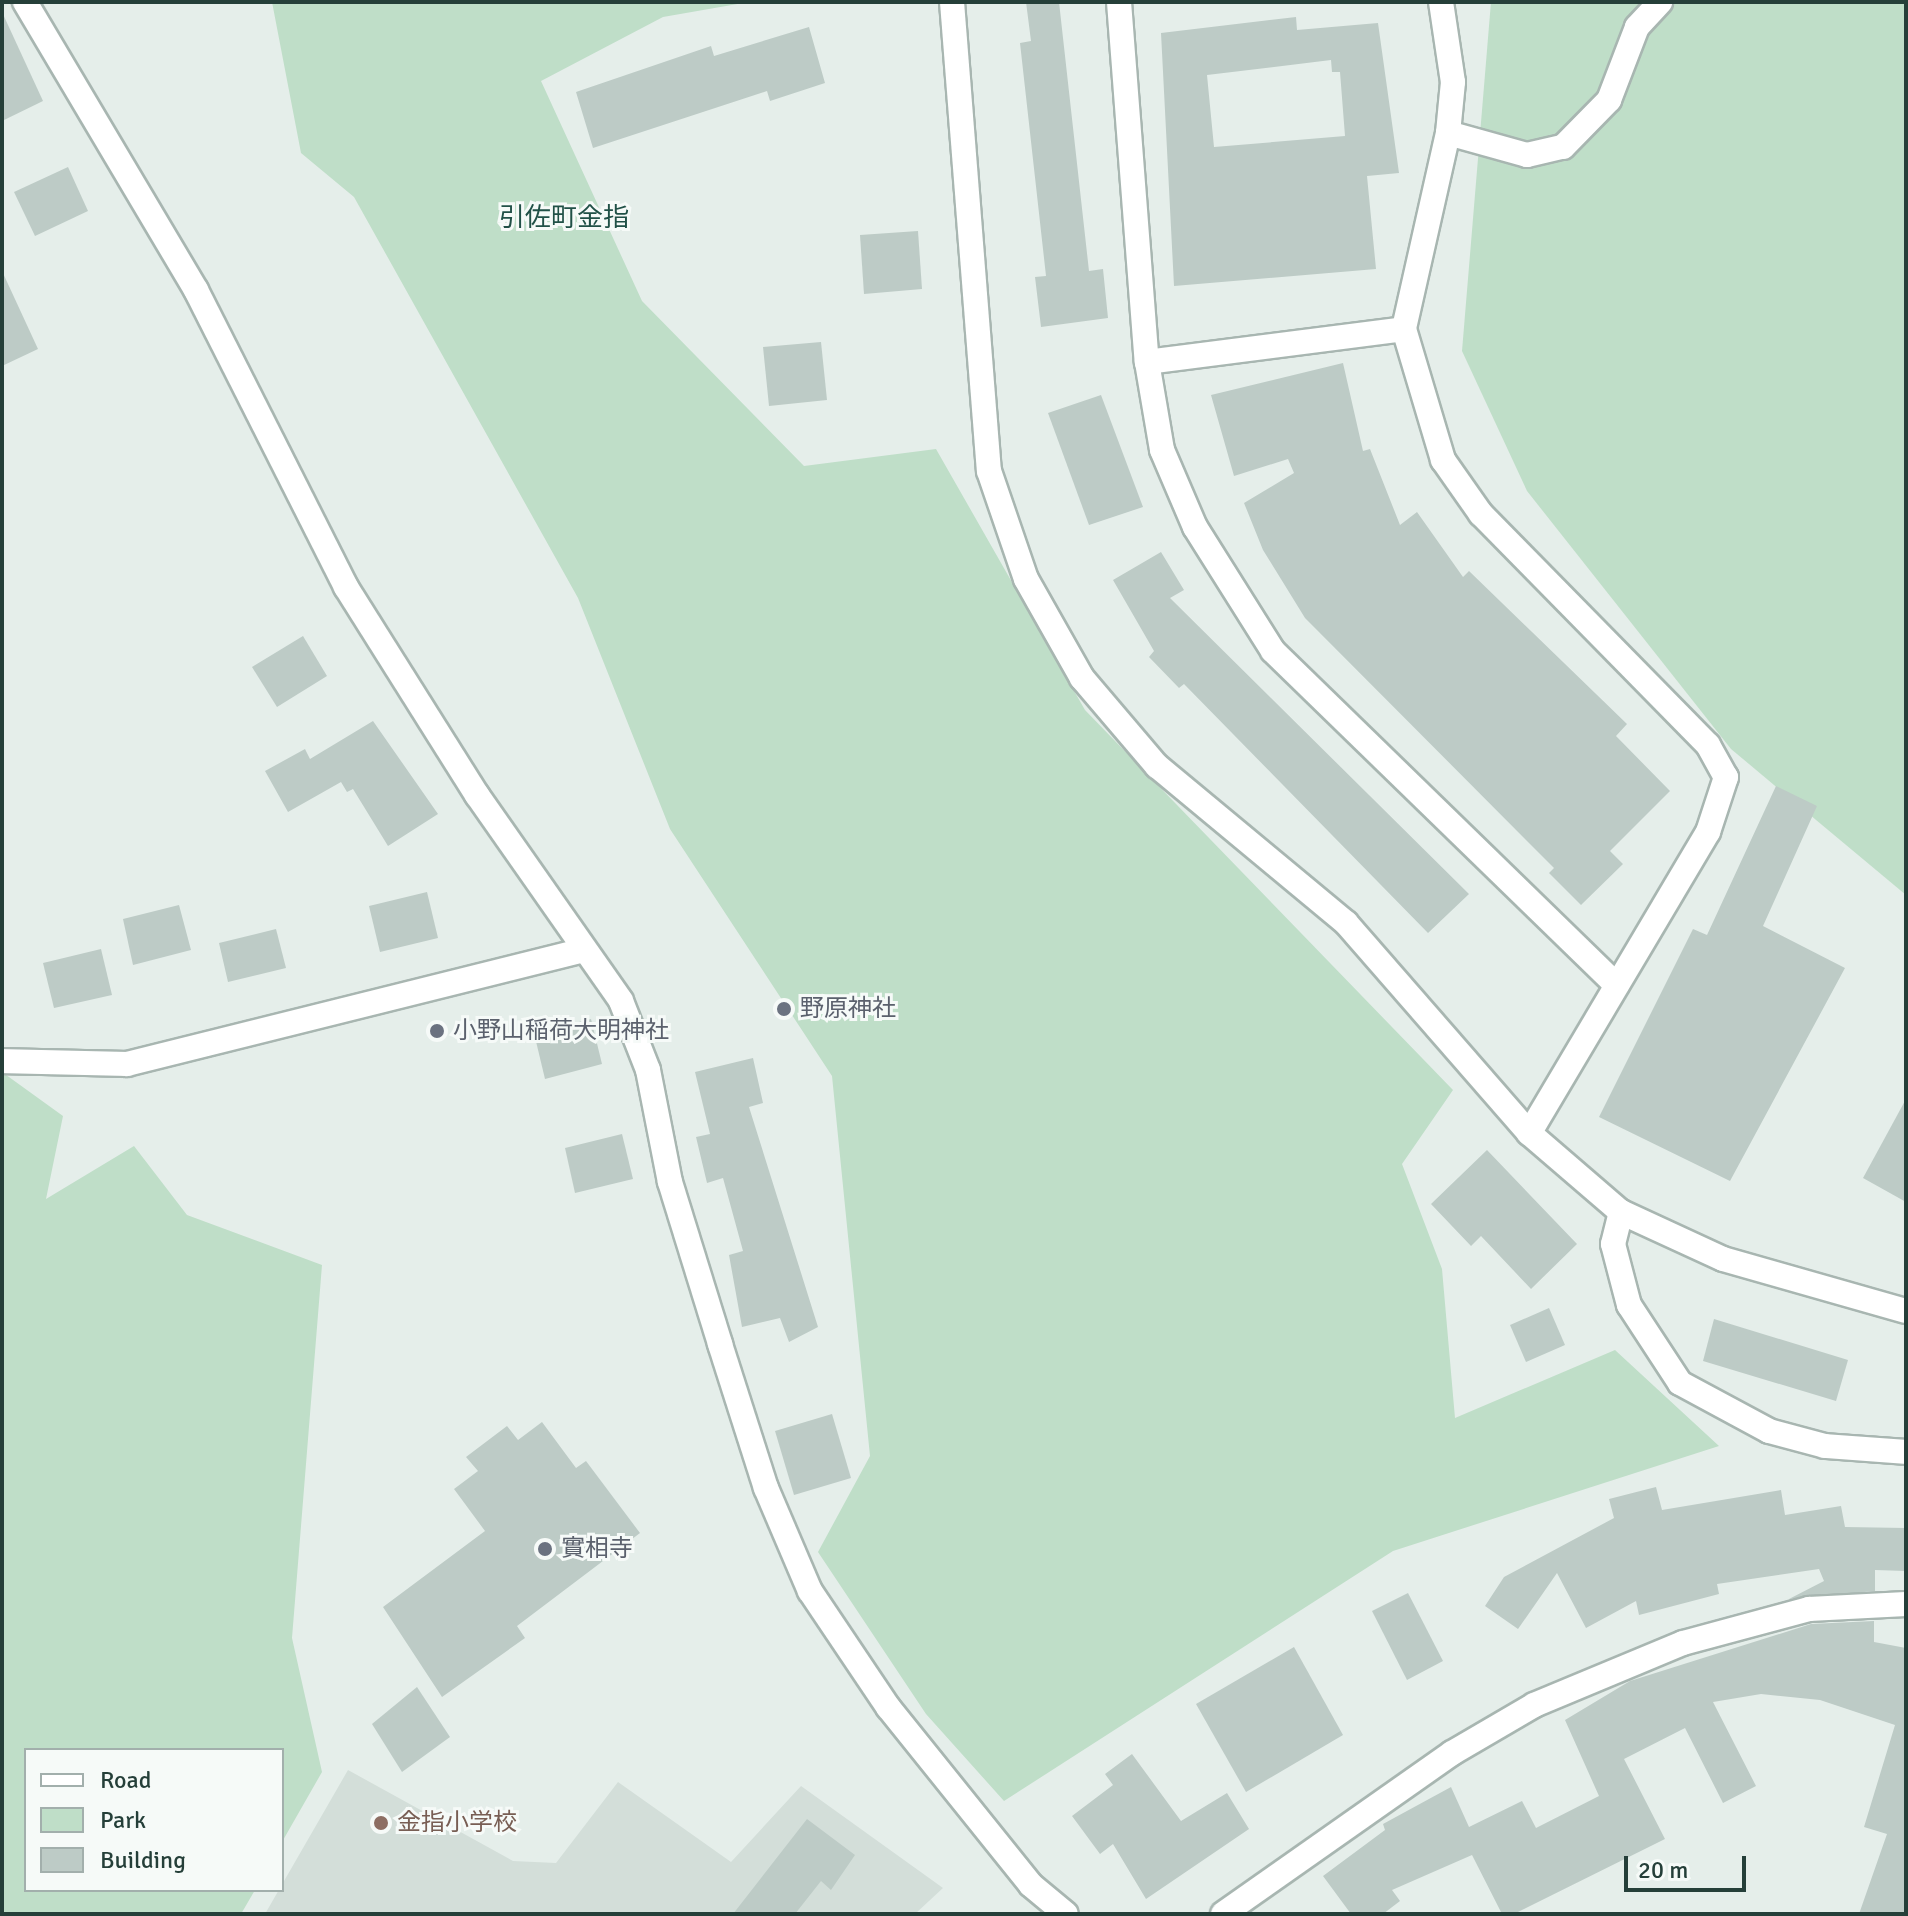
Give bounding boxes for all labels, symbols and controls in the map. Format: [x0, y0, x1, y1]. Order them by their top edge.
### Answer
district label: 引佐町金指 [499, 203, 629, 235]
place label: 野原神社 [800, 995, 896, 1023]
marker: 野原神社 [775, 1000, 793, 1018]
place label: 小野山稲荷大明神社 [453, 1017, 669, 1045]
marker: 小野山稲荷大明神社 [428, 1022, 446, 1040]
place label: 實相寺 [561, 1535, 633, 1563]
marker: 實相寺 [536, 1540, 554, 1558]
legend [24, 1748, 284, 1892]
text: Road [100, 1765, 151, 1795]
text: Park [100, 1805, 146, 1835]
place label: 金指小学校 [397, 1809, 517, 1837]
marker: 金指小学校 [372, 1814, 390, 1832]
scale bar [1628, 1840, 1750, 1890]
text: Building [100, 1845, 186, 1875]
text: 20 m [1638, 1855, 1688, 1885]

